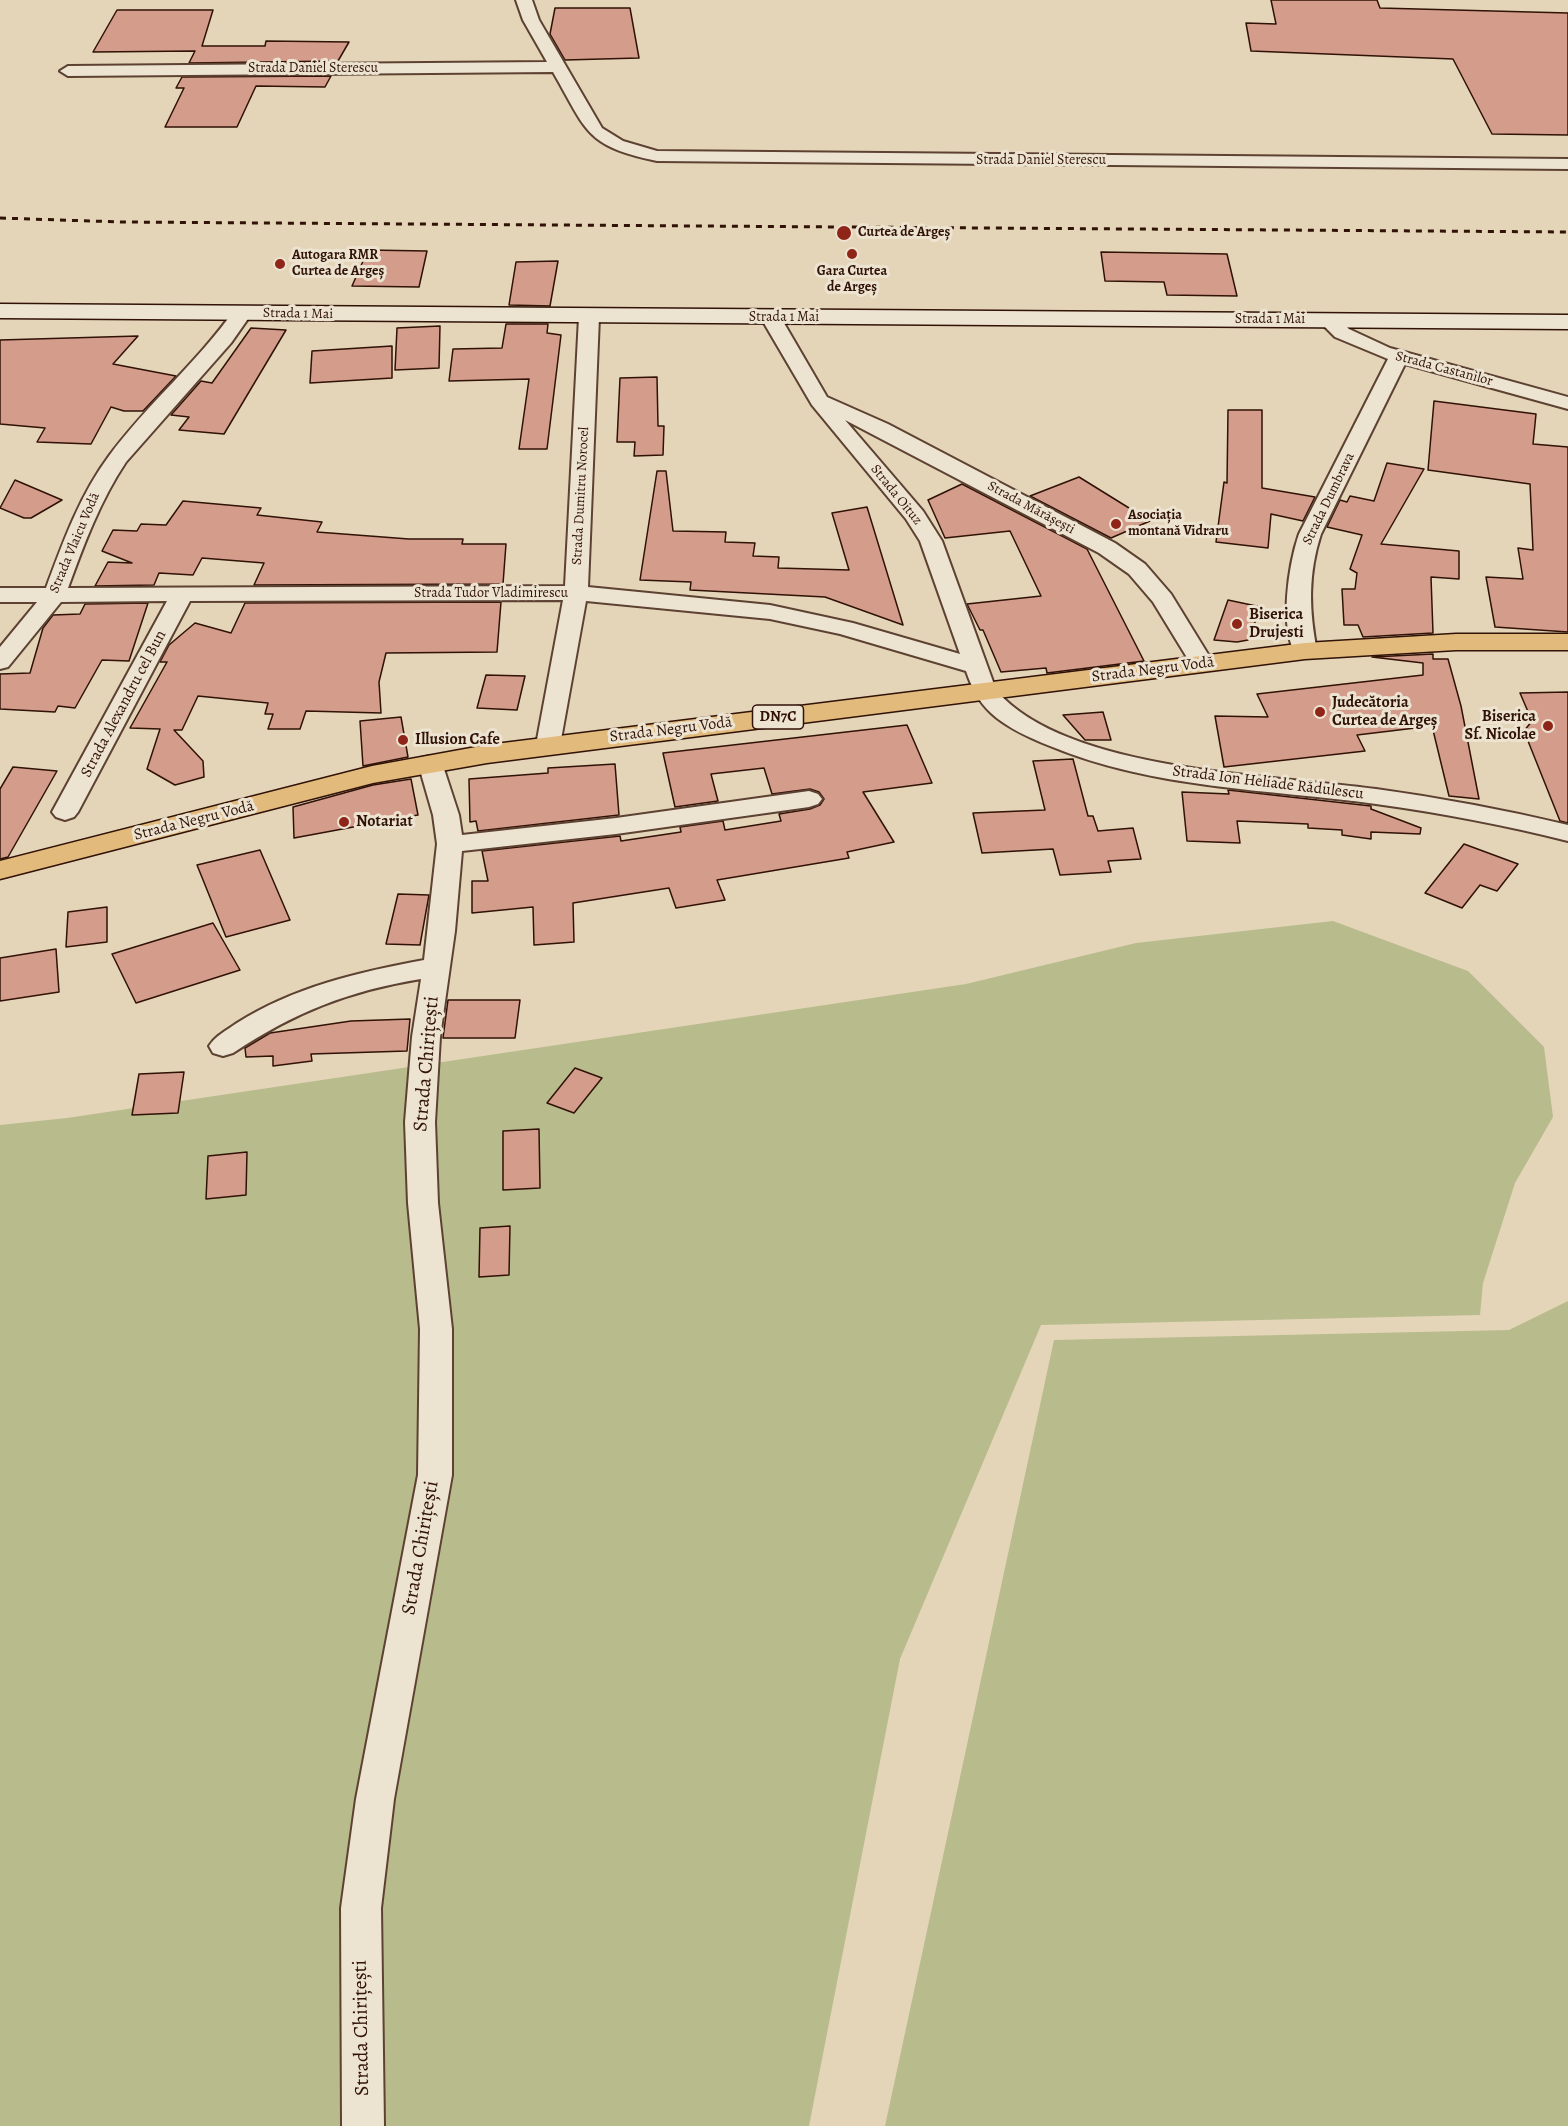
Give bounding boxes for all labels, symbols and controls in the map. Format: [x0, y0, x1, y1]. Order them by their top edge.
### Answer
street label: Strada Daniel Sterescu [248, 61, 378, 77]
street label: Strada Daniel Sterescu [976, 153, 1106, 169]
marker: Curtea de Argeș [835, 224, 853, 242]
place label: Curtea de Argeș [858, 225, 950, 241]
marker: Gara Curtea de Argeș [845, 247, 859, 261]
place label: Autogara RMR Curtea de Argeș [292, 248, 384, 280]
marker: Autogara RMR Curtea de Argeș [273, 257, 287, 271]
place label: Gara Curtea de Argeș [817, 264, 887, 296]
street label: Strada 1 Mai [263, 305, 333, 323]
street label: Strada 1 Mai [749, 310, 819, 326]
street label: Strada 1 Mai [1235, 312, 1305, 328]
street label: Strada Castanilor [1394, 348, 1494, 390]
street label: Strada Dumitru Norocel [569, 427, 593, 565]
street label: Strada Dumbrava [1299, 450, 1359, 548]
street label: Strada Oituz [867, 461, 925, 529]
street label: Strada Mărășești [984, 478, 1078, 538]
street label: Strada Vlaicu Vodă [46, 490, 104, 596]
place label: Asociația montană Vidraru [1128, 508, 1229, 540]
marker: Asociația montană Vidraru [1109, 517, 1123, 531]
street label: Strada Tudor Vladimirescu [414, 586, 568, 602]
place label: Biserica Drujesti [1249, 605, 1304, 643]
marker: Biserica Drujesti [1230, 617, 1244, 631]
street label: Strada Alexandru cel Bun [77, 627, 171, 781]
street label: Strada Negru Vodă [1091, 653, 1215, 687]
place label: Judecătoria Curtea de Argeș [1332, 693, 1437, 731]
road number: DN7C [752, 705, 804, 729]
marker: Judecătoria Curtea de Argeș [1313, 705, 1327, 719]
place label: Biserica Sf. Nicolae [1465, 707, 1536, 745]
street label: Strada Negru Vodă [609, 713, 733, 747]
marker: Biserica Sf. Nicolae [1541, 719, 1555, 733]
place label: Illusion Cafe [415, 730, 500, 750]
marker: Illusion Cafe [396, 733, 410, 747]
street label: Strada Ion Heliade Rădulescu [1171, 762, 1365, 804]
street label: Strada Negru Vodă [132, 797, 256, 845]
place label: Notariat [356, 812, 413, 832]
marker: Notariat [337, 815, 351, 829]
street label: Strada Chirițești [409, 995, 445, 1133]
street label: Strada Chirițești [397, 1479, 445, 1617]
street label: Strada Chirițești [349, 1960, 375, 2096]

